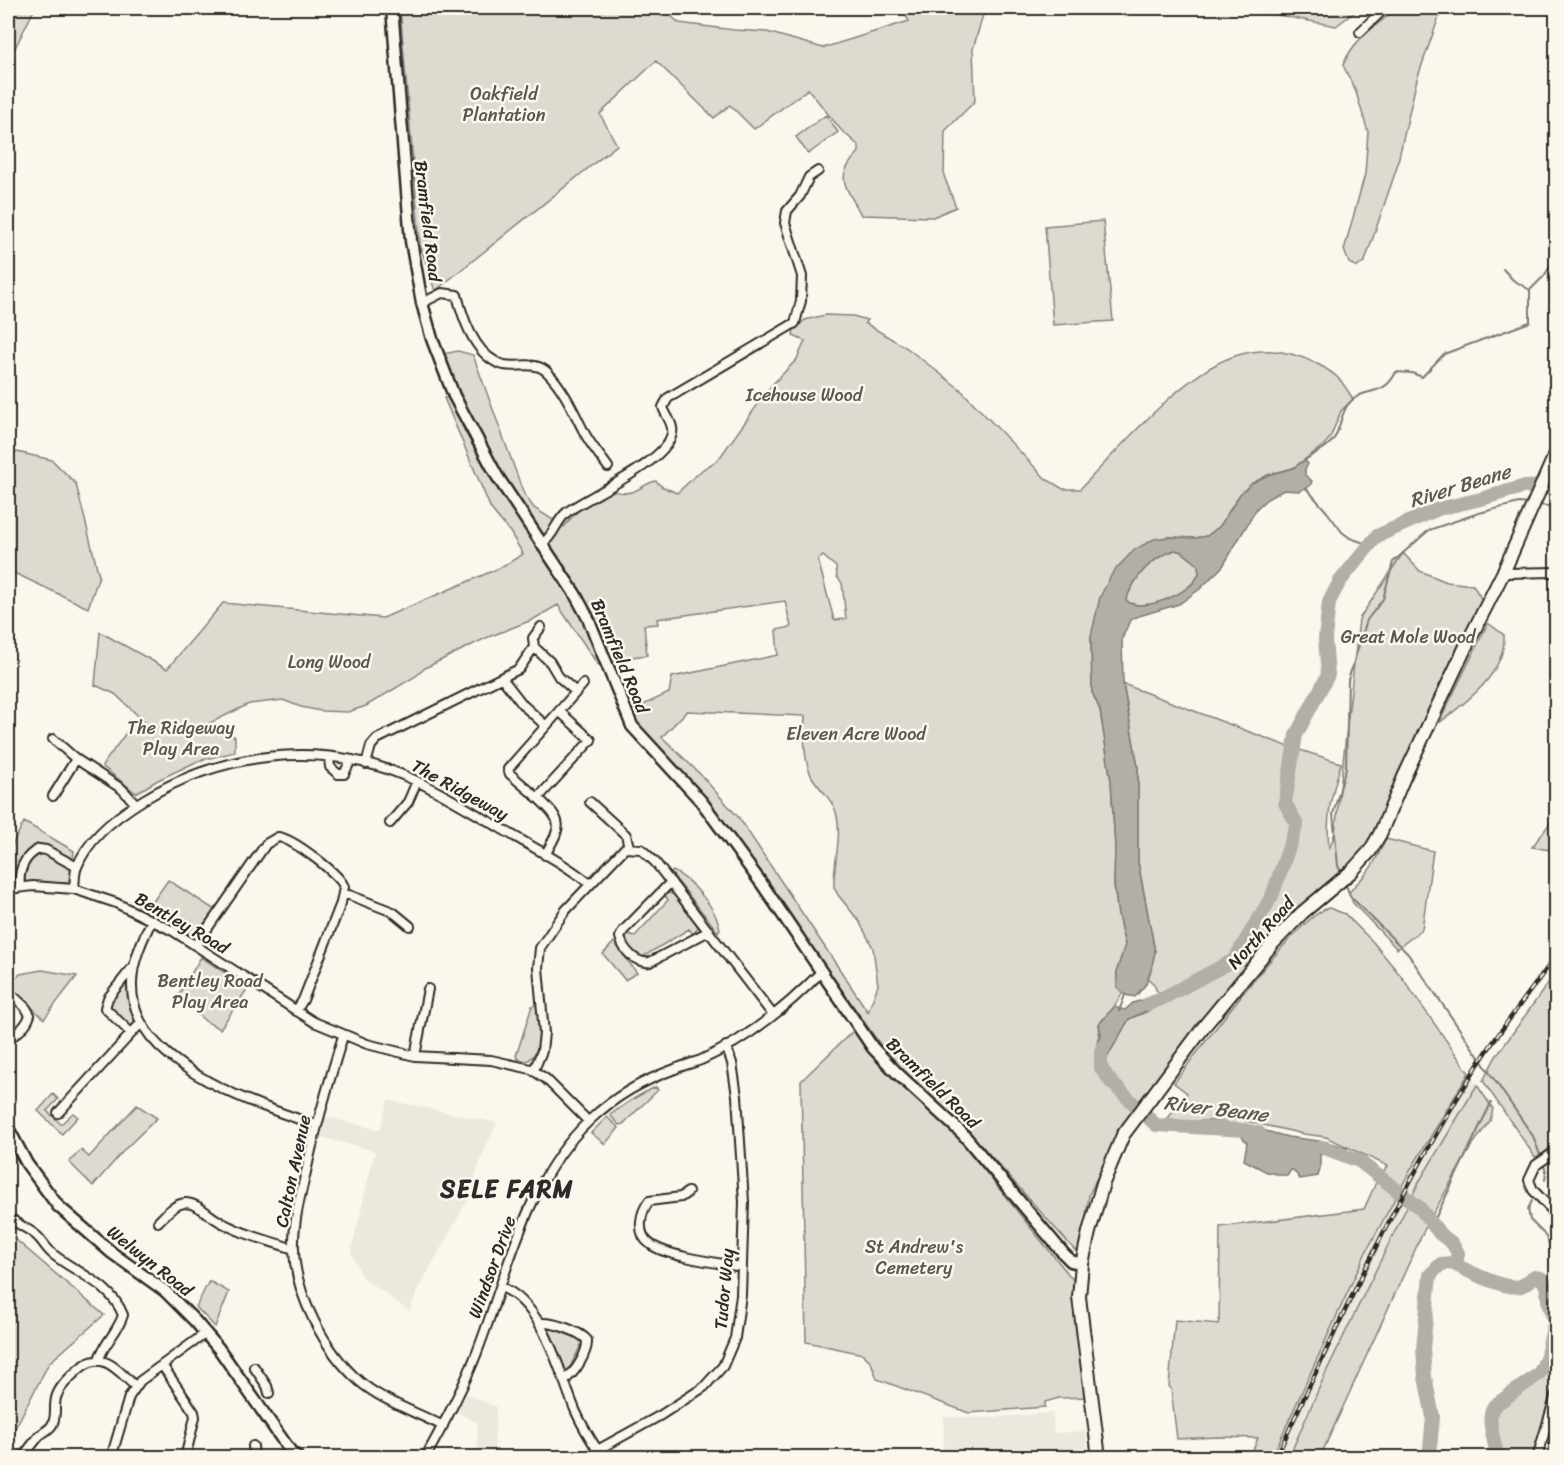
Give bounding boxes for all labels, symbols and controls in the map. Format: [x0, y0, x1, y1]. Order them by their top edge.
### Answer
park label: Oakfield Plantation [463, 78, 546, 131]
street label: Bramfield Road [405, 159, 451, 285]
park label: Icehouse Wood [745, 379, 864, 411]
water label: River Beane [1405, 454, 1517, 518]
street label: Bramfield Road [581, 594, 659, 720]
park label: Great Mole Wood [1341, 621, 1477, 653]
park label: Long Wood [288, 646, 372, 678]
park label: The Ridgeway Play Area [127, 712, 235, 765]
park label: Eleven Acre Wood [786, 718, 927, 750]
street label: The Ridgeway [405, 750, 515, 830]
street label: Bentley Road [129, 883, 237, 964]
street label: North Road [1219, 888, 1304, 977]
park label: Bentley Road Play Area [158, 965, 264, 1018]
street label: Bramfield Road [878, 1029, 989, 1138]
water label: River Beane [1162, 1085, 1272, 1133]
street label: Calton Avenue [265, 1112, 321, 1230]
district label: SELE FARM [439, 1168, 574, 1210]
street label: Windsor Drive [459, 1211, 525, 1323]
street label: Welwyn Road [100, 1217, 202, 1306]
park label: St Andrew's Cemetery [865, 1231, 964, 1284]
street label: Tudor Way [705, 1246, 744, 1331]

